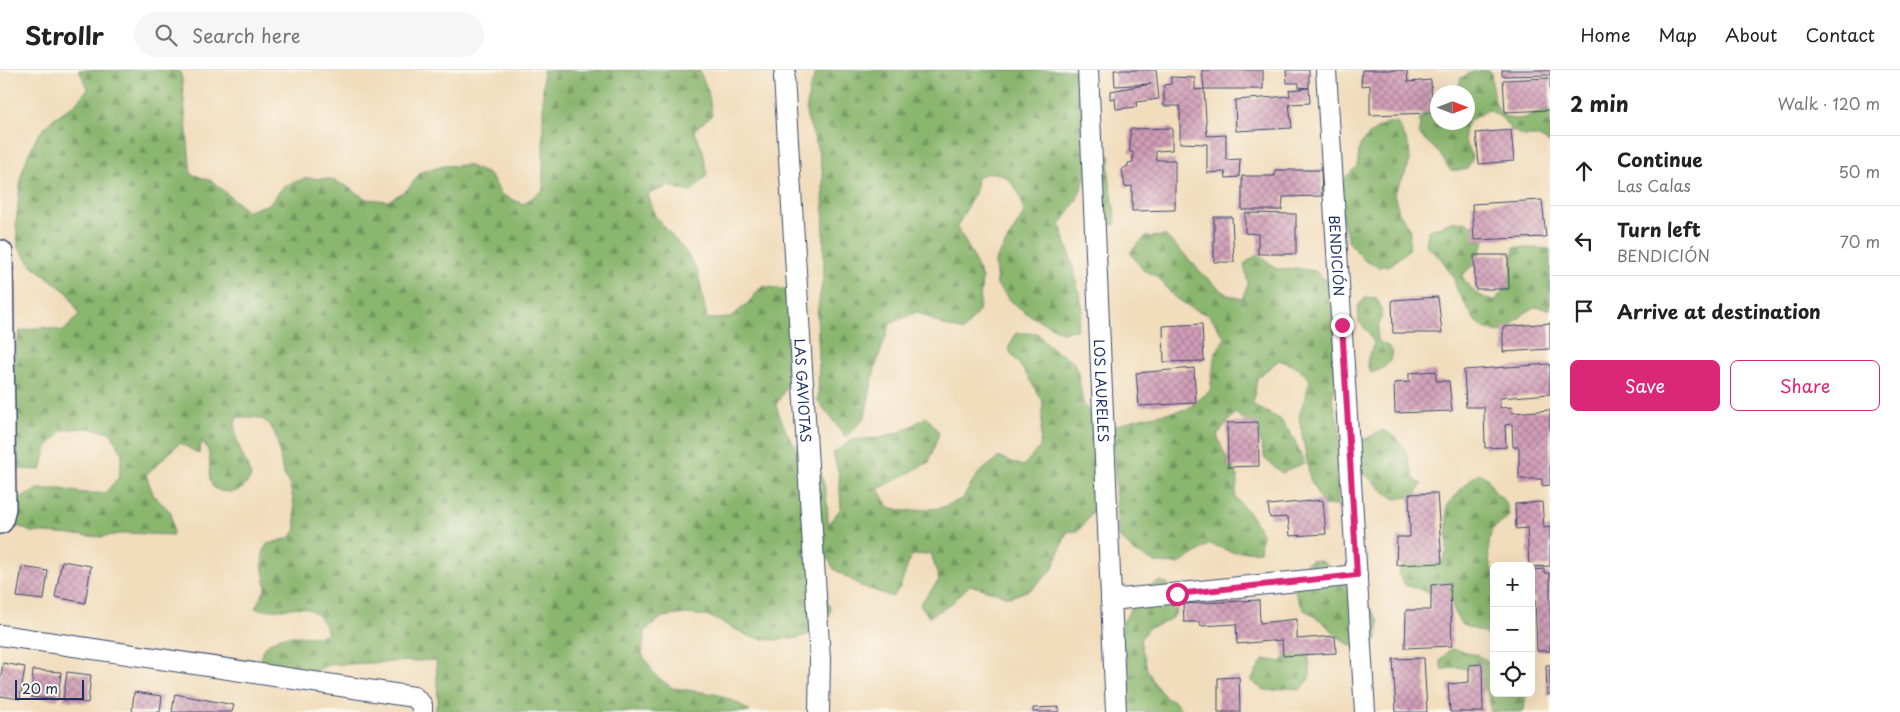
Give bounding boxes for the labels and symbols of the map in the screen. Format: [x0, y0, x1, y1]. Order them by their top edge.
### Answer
north arrow [1430, 85, 1475, 130]
street label: BENDICIÓN [1324, 214, 1350, 297]
route end [1331, 314, 1354, 337]
street label: LAS GAVIOTAS [790, 338, 817, 443]
street label: LOS LAURELES [1089, 339, 1115, 443]
route start [1166, 583, 1189, 606]
scale bar [15, 677, 84, 700]

